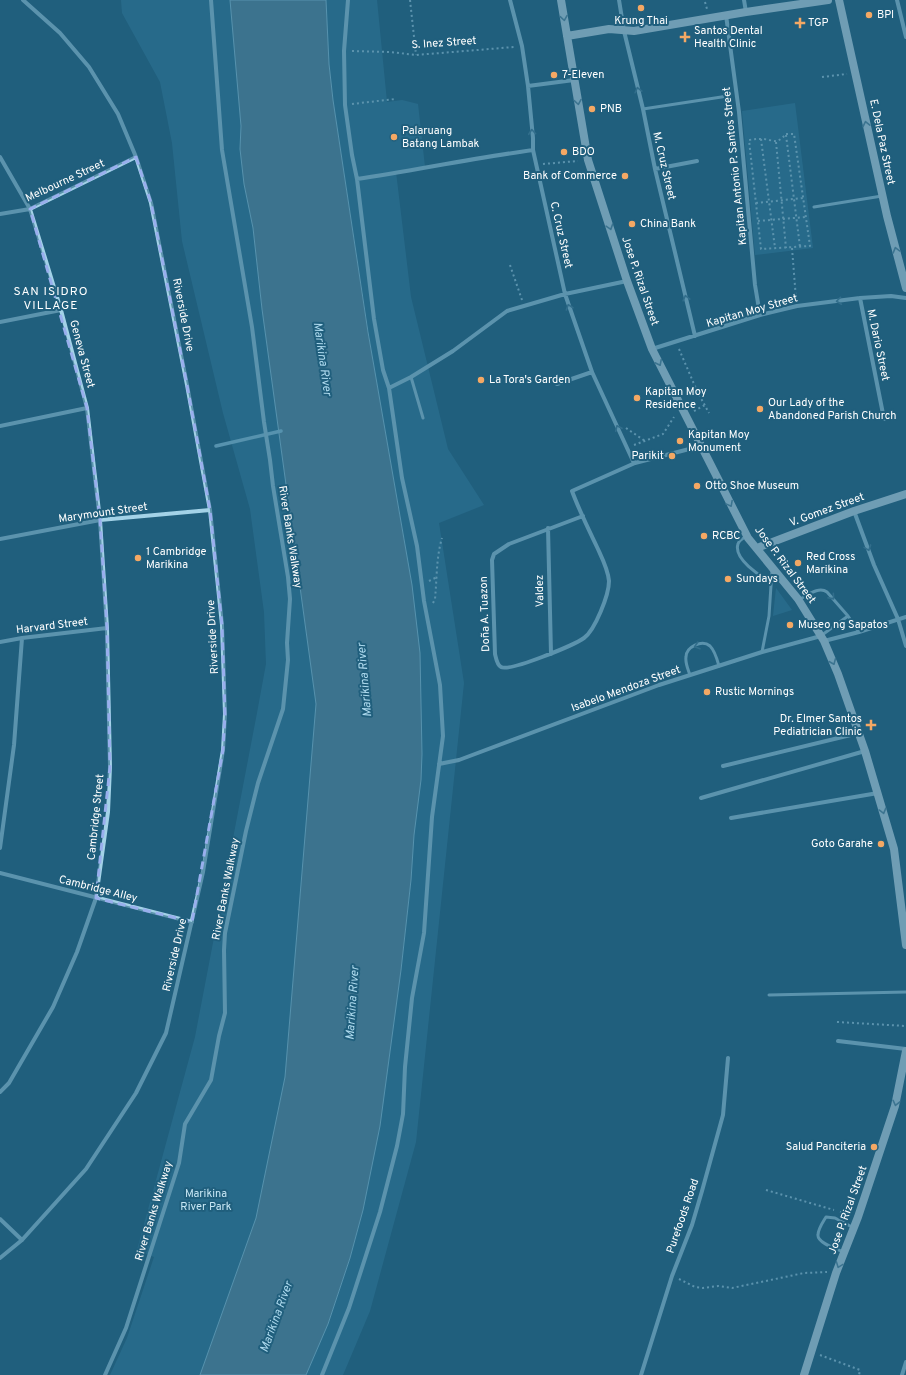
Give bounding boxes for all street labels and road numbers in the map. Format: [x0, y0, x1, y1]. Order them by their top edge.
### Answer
street label: S. Inez Street [411, 34, 477, 52]
street label: Kapitan Antonio P. Santos Street [720, 86, 750, 246]
street label: E. Dela Paz Street [866, 98, 898, 186]
street label: M. Cruz Street [649, 130, 679, 202]
street label: Melbourne Street [23, 157, 107, 205]
street label: C. Cruz Street [547, 200, 575, 270]
street label: Jose P. Rizal Street [618, 235, 662, 327]
street label: Riverside Drive [169, 277, 197, 353]
street label: Kapitan Moy Street [705, 291, 799, 331]
street label: M. Dario Street [864, 308, 892, 382]
street label: Geneva Street [66, 319, 98, 389]
street label: River Banks Walkway [275, 485, 305, 590]
street label: V. Gomez Street [788, 490, 866, 530]
street label: Marymount Street [58, 500, 148, 526]
street label: Jose P. Rizal Street [751, 524, 819, 606]
street label: Valdez [533, 575, 547, 607]
street label: Doña A. Tuazon [477, 576, 493, 652]
street label: Riverside Drive [204, 599, 222, 675]
street label: Harvard Street [15, 615, 89, 637]
street label: Isabelo Mendoza Street [569, 663, 683, 715]
street label: Cambridge Street [85, 773, 107, 861]
street label: River Banks Walkway [209, 837, 243, 941]
street label: Cambridge Alley [57, 872, 139, 906]
street label: Riverside Drive [160, 917, 190, 993]
street label: River Banks Walkway [132, 1159, 176, 1263]
street label: Jose P. Rizal Street [825, 1164, 871, 1256]
street label: Purefoods Road [664, 1177, 702, 1255]

